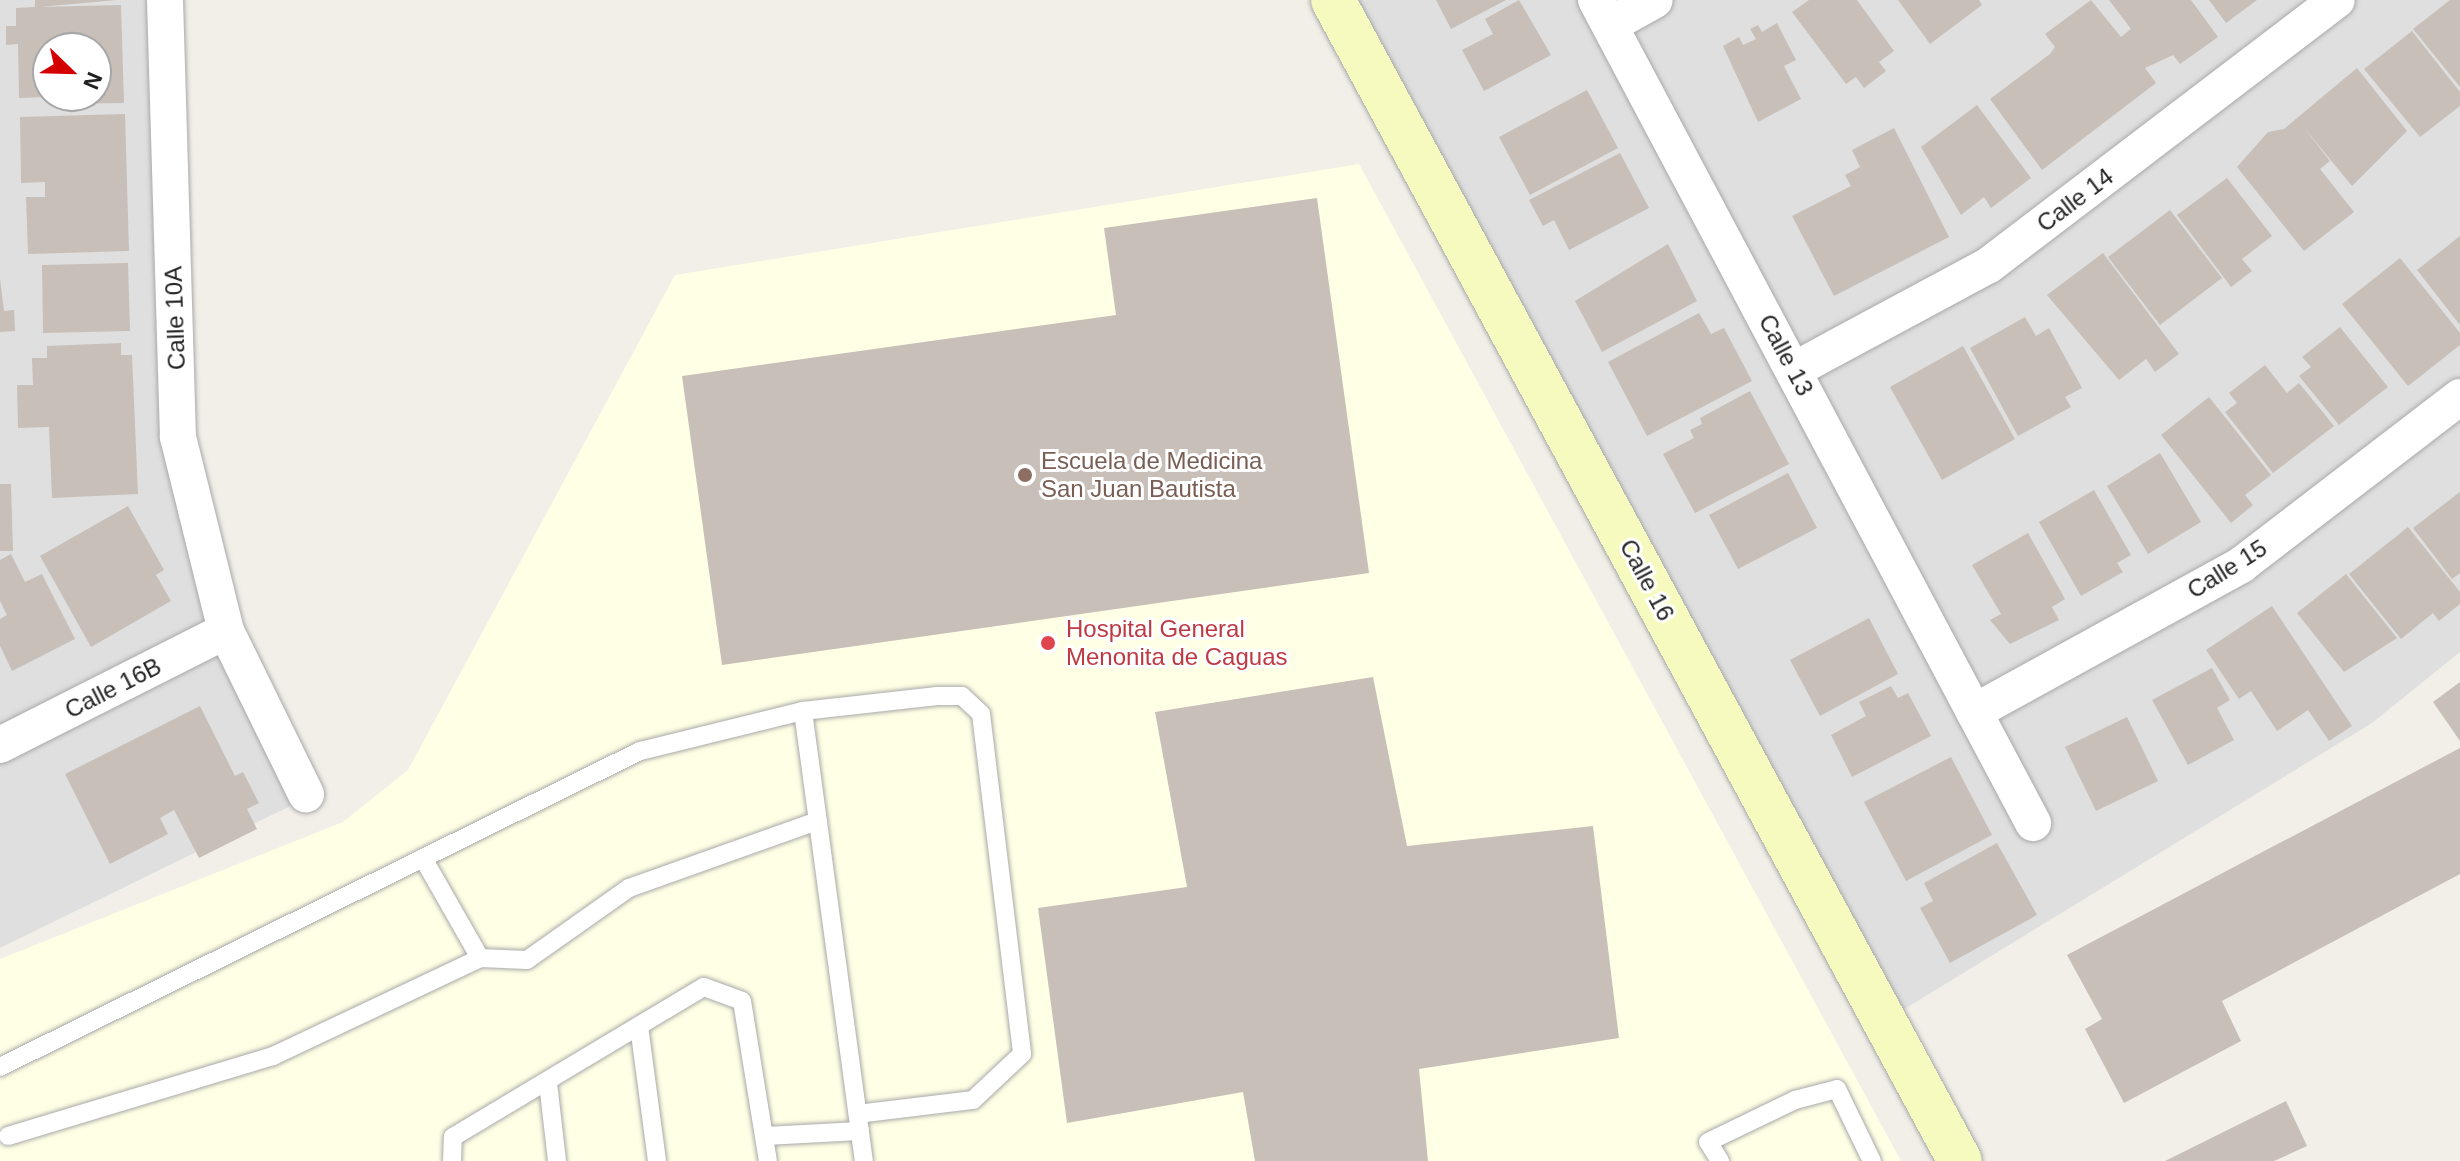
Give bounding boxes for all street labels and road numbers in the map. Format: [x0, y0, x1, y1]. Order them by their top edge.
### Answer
street label: Calle 14 [2031, 162, 2119, 238]
street label: Calle 10A [159, 265, 191, 371]
street label: Calle 13 [1753, 309, 1819, 401]
street label: Calle 15 [2182, 533, 2272, 605]
street label: Calle 16 [1614, 534, 1680, 626]
street label: Calle 16B [60, 652, 166, 724]

